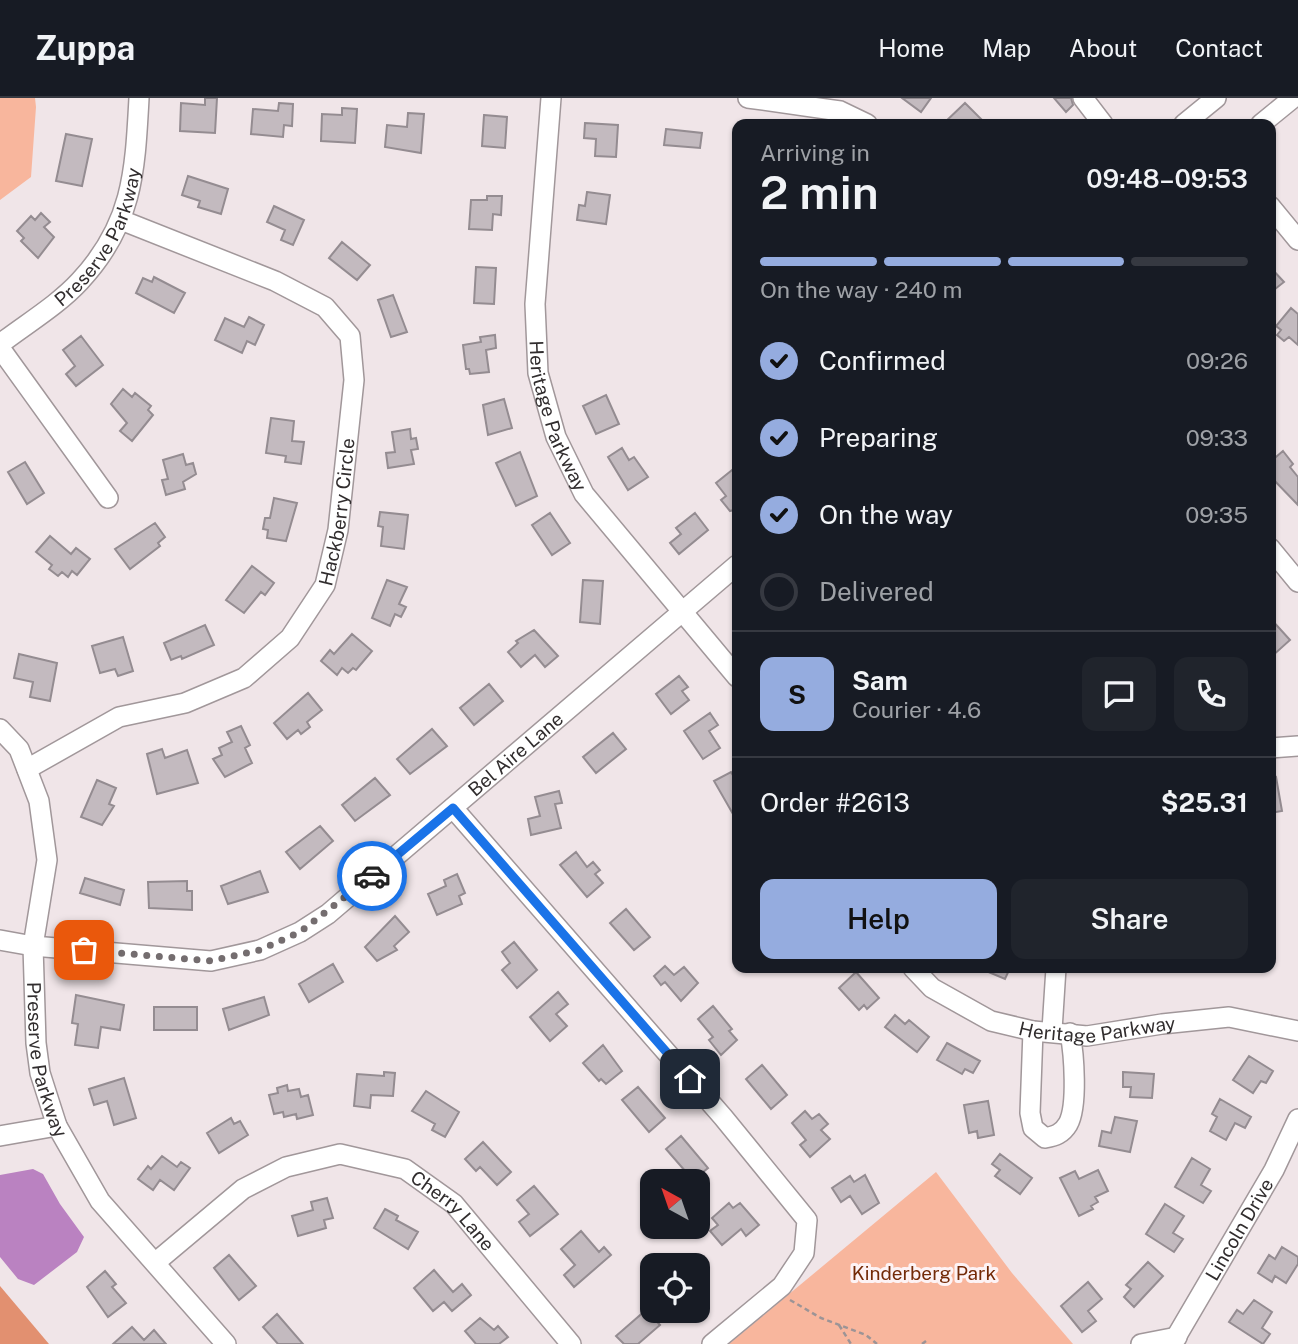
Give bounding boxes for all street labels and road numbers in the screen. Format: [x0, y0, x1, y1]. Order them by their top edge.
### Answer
street label: Preserve Parkway [50, 166, 144, 311]
street label: Heritage Parkway [526, 340, 592, 495]
street label: Hackberry Circle [314, 437, 359, 588]
street label: Bel Aire Lane [464, 707, 567, 801]
street label: Preserve Parkway [23, 981, 72, 1141]
street label: Heritage Parkway [1017, 1012, 1176, 1047]
street label: Cherry Lane [407, 1166, 499, 1255]
street label: Lincoln Drive [1201, 1174, 1278, 1284]

